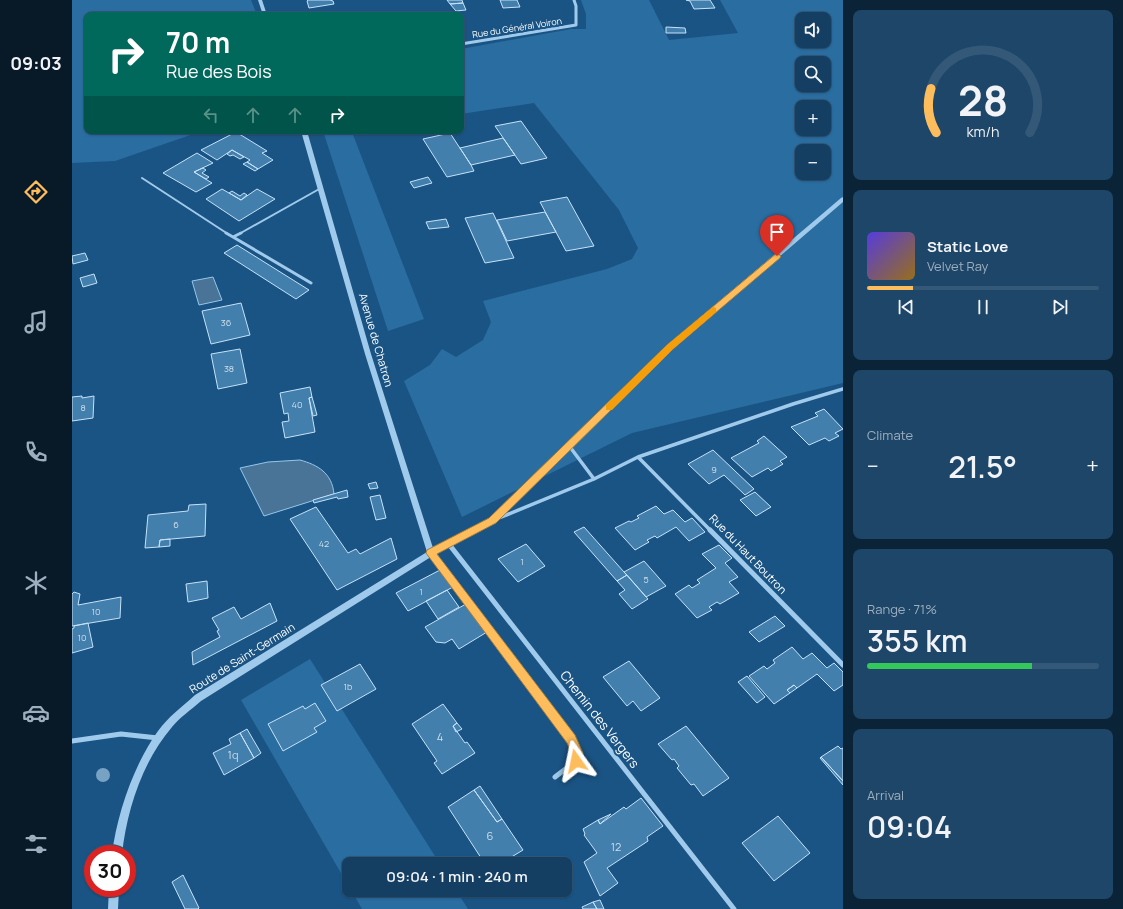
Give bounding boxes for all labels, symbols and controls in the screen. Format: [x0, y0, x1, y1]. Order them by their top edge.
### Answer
map controls [795, 12, 831, 180]
button: sound [795, 12, 831, 48]
street label: Rue du Général Voiron [471, 14, 563, 41]
text: 70 m [166, 23, 230, 61]
icon: right [100, 28, 152, 80]
text: 09:03 [10, 51, 62, 75]
button: search [795, 56, 831, 92]
text: Rue des Bois [166, 59, 272, 83]
text: 28 [958, 72, 1008, 128]
button: + [795, 100, 831, 136]
icon: left [200, 104, 222, 126]
icon: ahead [242, 104, 264, 126]
icon: ahead [284, 104, 306, 126]
icon: right [326, 104, 348, 126]
text: km/h [966, 121, 1000, 140]
button: − [795, 144, 831, 180]
icon: directions [22, 178, 50, 206]
pin [760, 215, 794, 256]
icon: arrive [766, 221, 788, 243]
text: Static Love [927, 236, 1008, 257]
text: Velvet Ray [927, 257, 988, 275]
street label: Avenue de Chatron [356, 291, 397, 388]
icon: previous [895, 296, 917, 318]
icon: pause [972, 296, 994, 318]
icon: next [1049, 296, 1071, 318]
icon: music [22, 308, 50, 336]
house number: 36 [221, 316, 232, 329]
house number: 38 [224, 362, 234, 375]
house number: 40 [292, 398, 302, 411]
house number: 8 [80, 401, 86, 414]
text: Climate [867, 426, 913, 444]
icon: phone [22, 438, 50, 466]
text: 21.5° [948, 446, 1017, 487]
text: − [867, 451, 879, 481]
text: + [1086, 451, 1099, 481]
house number: 9 [711, 463, 717, 476]
street label: Rue du Haut Boutron [706, 511, 790, 597]
house number: 6 [173, 518, 179, 531]
house number: 42 [319, 537, 329, 550]
house number: 1 [520, 555, 524, 568]
icon: climate [22, 569, 50, 597]
house number: 5 [643, 573, 649, 586]
house number: 1 [419, 585, 423, 598]
text: Range · 71% [867, 600, 937, 618]
house number: 10 [92, 605, 101, 618]
street label: Route de Saint-Germain [186, 619, 297, 696]
text: 355 km [867, 620, 967, 661]
house number: 10 [78, 631, 87, 644]
street label: Chemin des Vergers [556, 667, 644, 772]
house number: 1b [344, 680, 352, 693]
icon: car [22, 699, 50, 727]
house number: 4 [437, 729, 443, 744]
position arrow [555, 740, 597, 782]
house number: 1q [228, 747, 238, 762]
text: Arrival [867, 786, 904, 804]
text: 09:04 [867, 806, 952, 847]
house number: 6 [487, 828, 494, 843]
icon: filters [22, 830, 50, 858]
house number: 12 [611, 839, 621, 854]
speed limit sign: 30 [84, 845, 136, 897]
text: 09:04 · 1 min · 240 m [386, 866, 528, 887]

